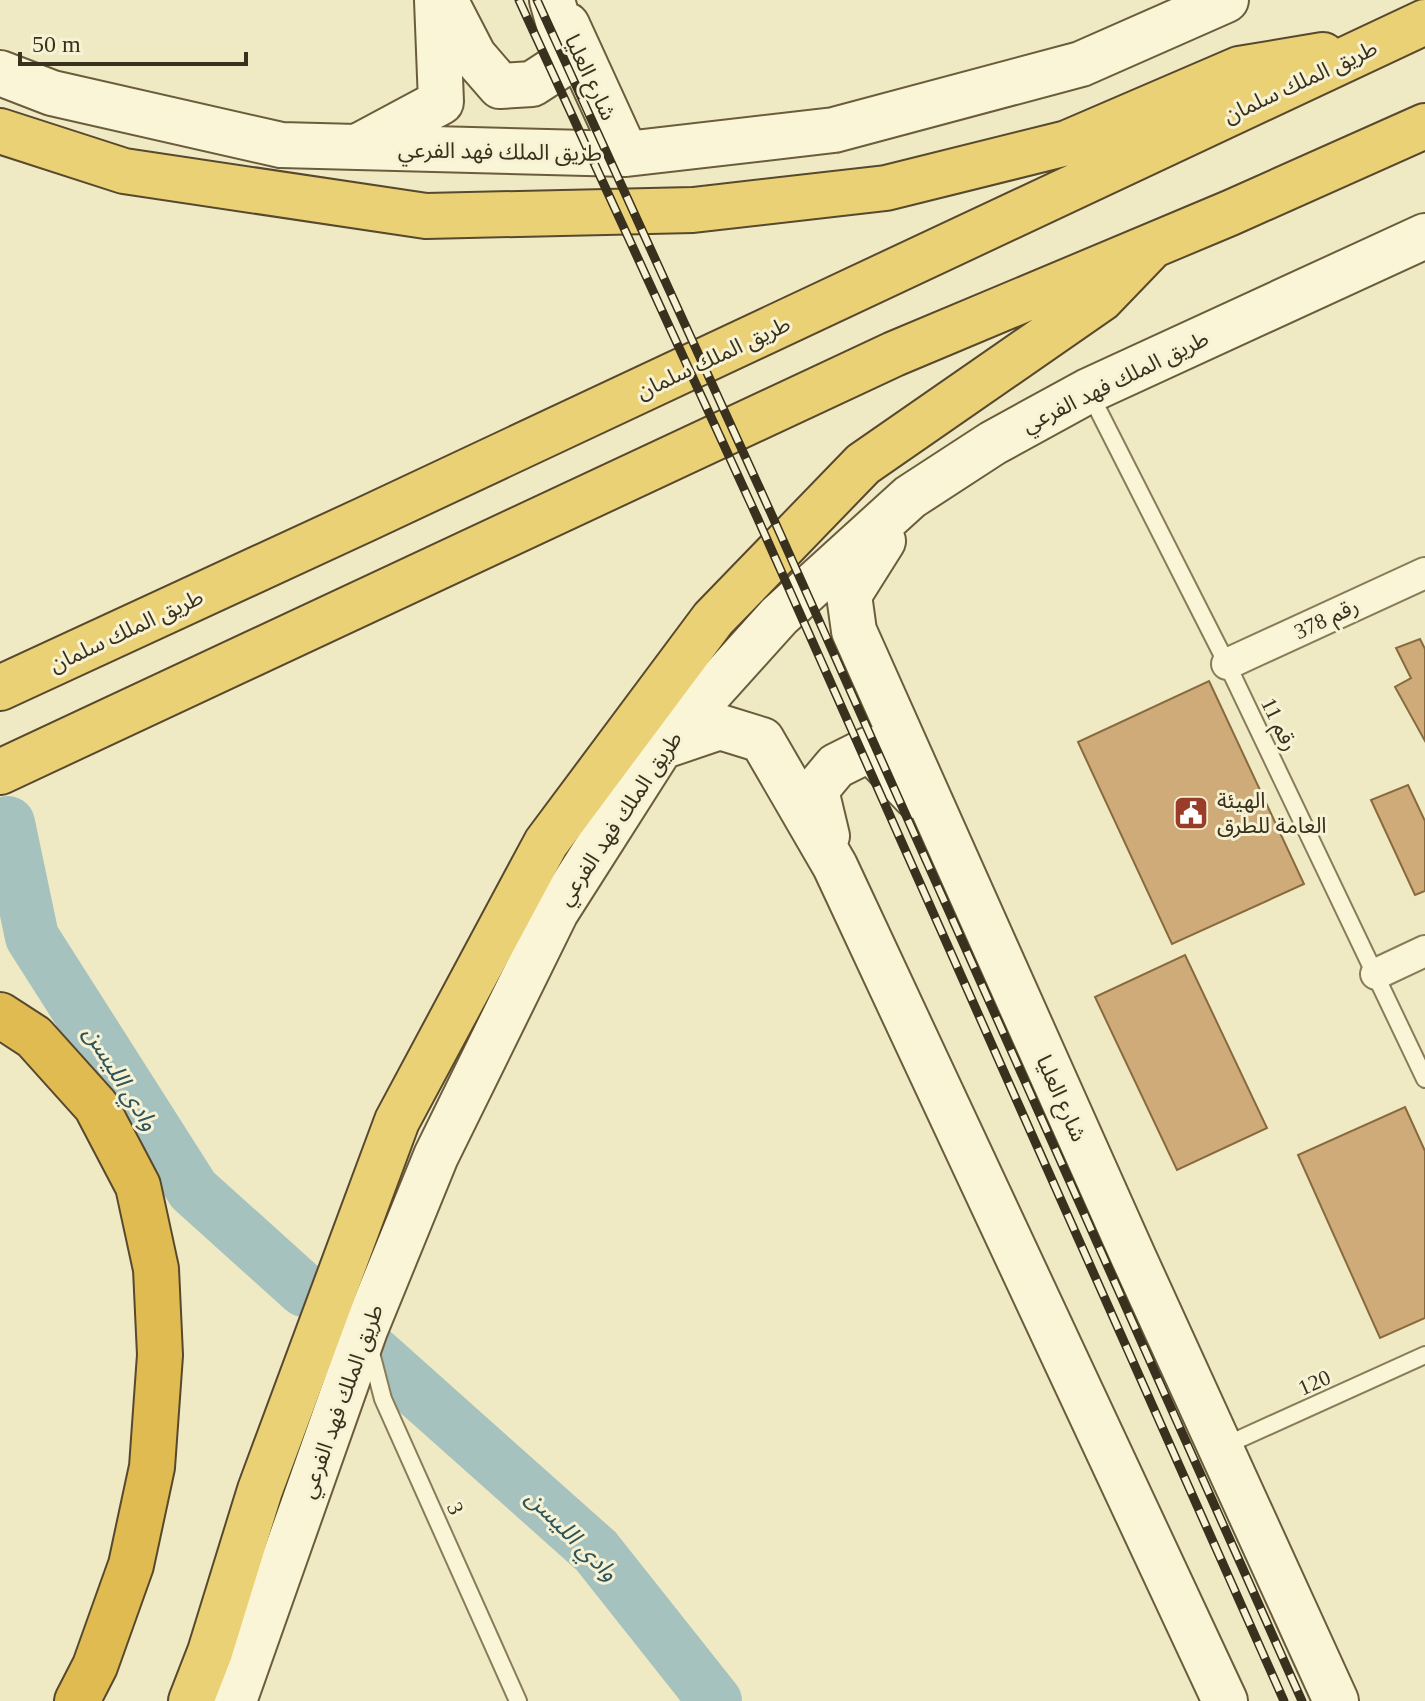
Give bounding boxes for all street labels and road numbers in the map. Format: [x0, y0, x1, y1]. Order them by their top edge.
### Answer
street label: شارع العليا [556, 30, 621, 126]
street label: طريق الملك سلمان [1219, 35, 1382, 129]
street label: طريق الملك فهد الفرعي [398, 137, 602, 170]
street label: طريق الملك سلمان [632, 311, 795, 405]
street label: طريق الملك فهد الفرعي [1018, 325, 1214, 441]
street label: طريق الملك سلمان [45, 584, 208, 678]
street label: رقم 378 [1290, 593, 1364, 648]
street label: رقم 11 [1252, 693, 1303, 757]
street label: طريق الملك فهد الفرعي [552, 727, 690, 912]
street label: شارع العليا [1028, 1051, 1092, 1147]
street label: طريق الملك فهد الفرعي [295, 1301, 392, 1503]
street label: 120 [1294, 1364, 1334, 1401]
street label: 3 [442, 1498, 469, 1518]

